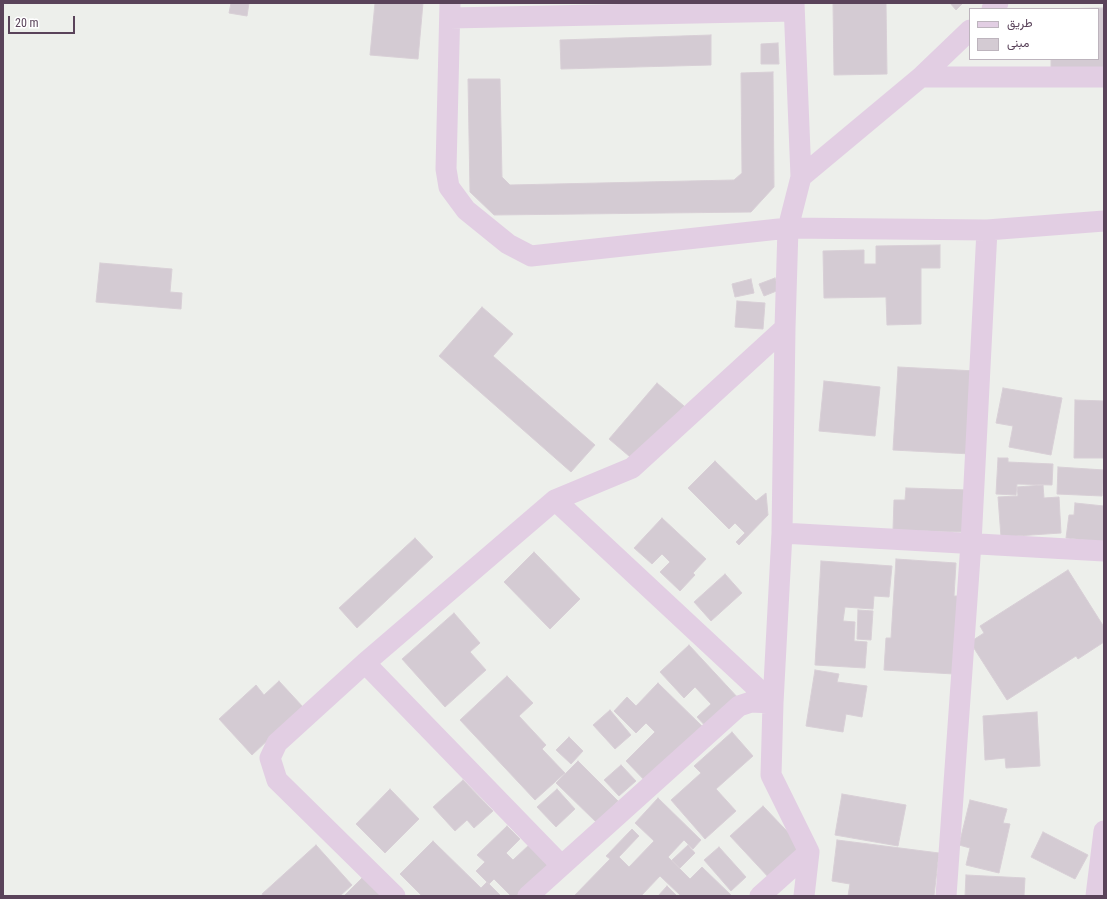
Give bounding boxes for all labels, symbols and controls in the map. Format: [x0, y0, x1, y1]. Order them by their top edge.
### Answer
scale bar [10, 8, 77, 34]
legend [969, 8, 1099, 60]
text: 20 m [15, 16, 39, 30]
text: طريق [1007, 16, 1032, 30]
text: مبنى [1007, 36, 1029, 50]

